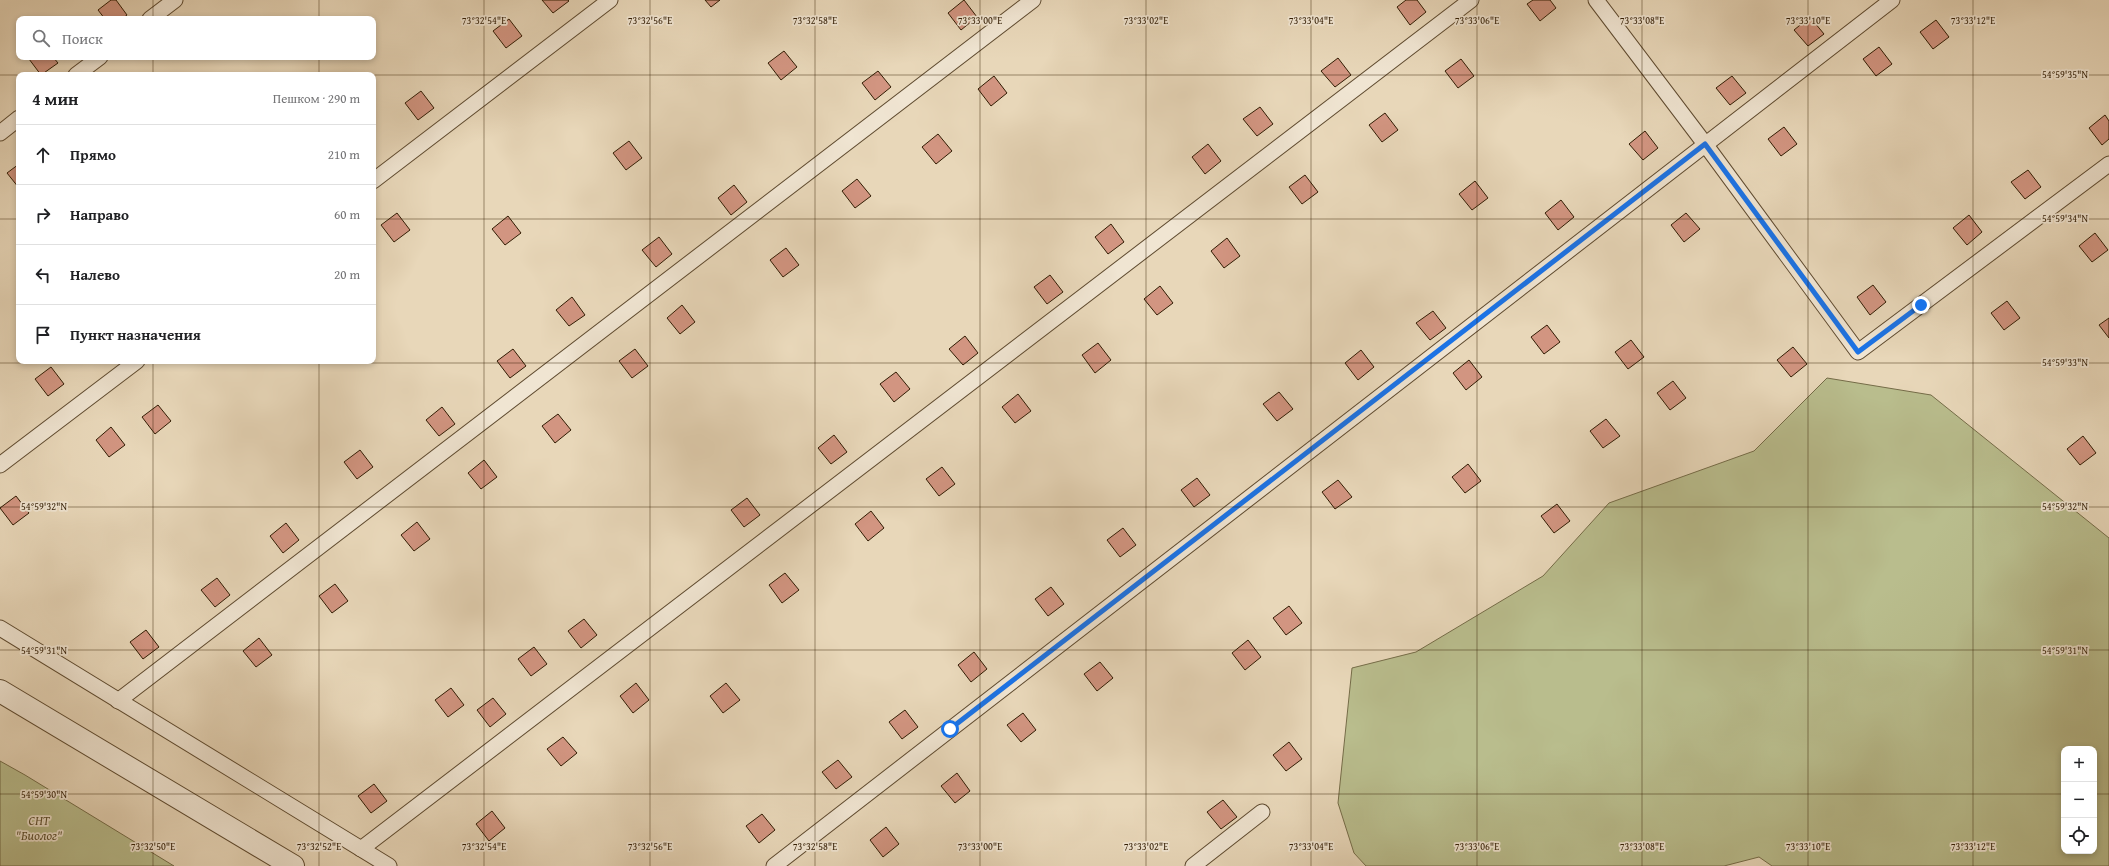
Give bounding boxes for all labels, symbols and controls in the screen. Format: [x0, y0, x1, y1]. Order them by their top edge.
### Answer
text: 73°32'54"E [462, 13, 506, 28]
text: 73°32'56"E [628, 13, 672, 28]
text: 73°32'58"E [793, 13, 837, 28]
text: 73°33'00"E [958, 13, 1002, 28]
text: 73°33'02"E [1124, 13, 1168, 28]
text: 73°33'04"E [1289, 13, 1333, 28]
text: 73°33'06"E [1455, 13, 1499, 28]
text: 73°33'08"E [1620, 13, 1664, 28]
text: 73°33'10"E [1786, 13, 1830, 28]
text: 73°33'12"E [1951, 13, 1995, 28]
search box [16, 16, 376, 60]
icon: search [30, 27, 52, 49]
text: Поиск [62, 28, 103, 49]
text: 54°59'35"N [2042, 67, 2088, 82]
text: 4 мин [32, 86, 78, 111]
text: Пешком · 290 m [273, 89, 360, 108]
icon: ahead [32, 144, 54, 166]
text: Прямо [70, 144, 116, 165]
text: 210 m [328, 145, 360, 164]
icon: right [32, 204, 54, 226]
text: Направо [70, 204, 129, 225]
text: 60 m [334, 205, 360, 224]
text: 54°59'34"N [2042, 211, 2088, 226]
icon: left [32, 264, 54, 286]
text: Налево [70, 264, 120, 285]
text: 20 m [334, 265, 360, 284]
route end [1912, 296, 1930, 314]
icon: arrive [32, 324, 54, 346]
text: Пункт назначения [70, 324, 201, 345]
text: 54°59'33"N [2042, 355, 2088, 370]
text: 54°59'32"N [21, 499, 67, 514]
text: 54°59'32"N [2042, 499, 2088, 514]
text: 54°59'31"N [21, 643, 67, 658]
text: 54°59'31"N [2042, 643, 2088, 658]
route start [941, 720, 959, 738]
map controls [2061, 746, 2097, 854]
button: + [2061, 746, 2097, 782]
button: − [2061, 782, 2097, 818]
text: 54°59'30"N [21, 787, 67, 802]
park label: СНТ "Биолог" [16, 811, 62, 845]
button: locate [2061, 818, 2097, 854]
text: 73°32'50"E [131, 839, 175, 854]
text: 73°32'52"E [297, 839, 341, 854]
text: 73°32'54"E [462, 839, 506, 854]
text: 73°32'56"E [628, 839, 672, 854]
text: 73°32'58"E [793, 839, 837, 854]
text: 73°33'00"E [958, 839, 1002, 854]
text: 73°33'02"E [1124, 839, 1168, 854]
text: 73°33'04"E [1289, 839, 1333, 854]
text: 73°33'06"E [1455, 839, 1499, 854]
text: 73°33'08"E [1620, 839, 1664, 854]
text: 73°33'10"E [1786, 839, 1830, 854]
text: 73°33'12"E [1951, 839, 1995, 854]

